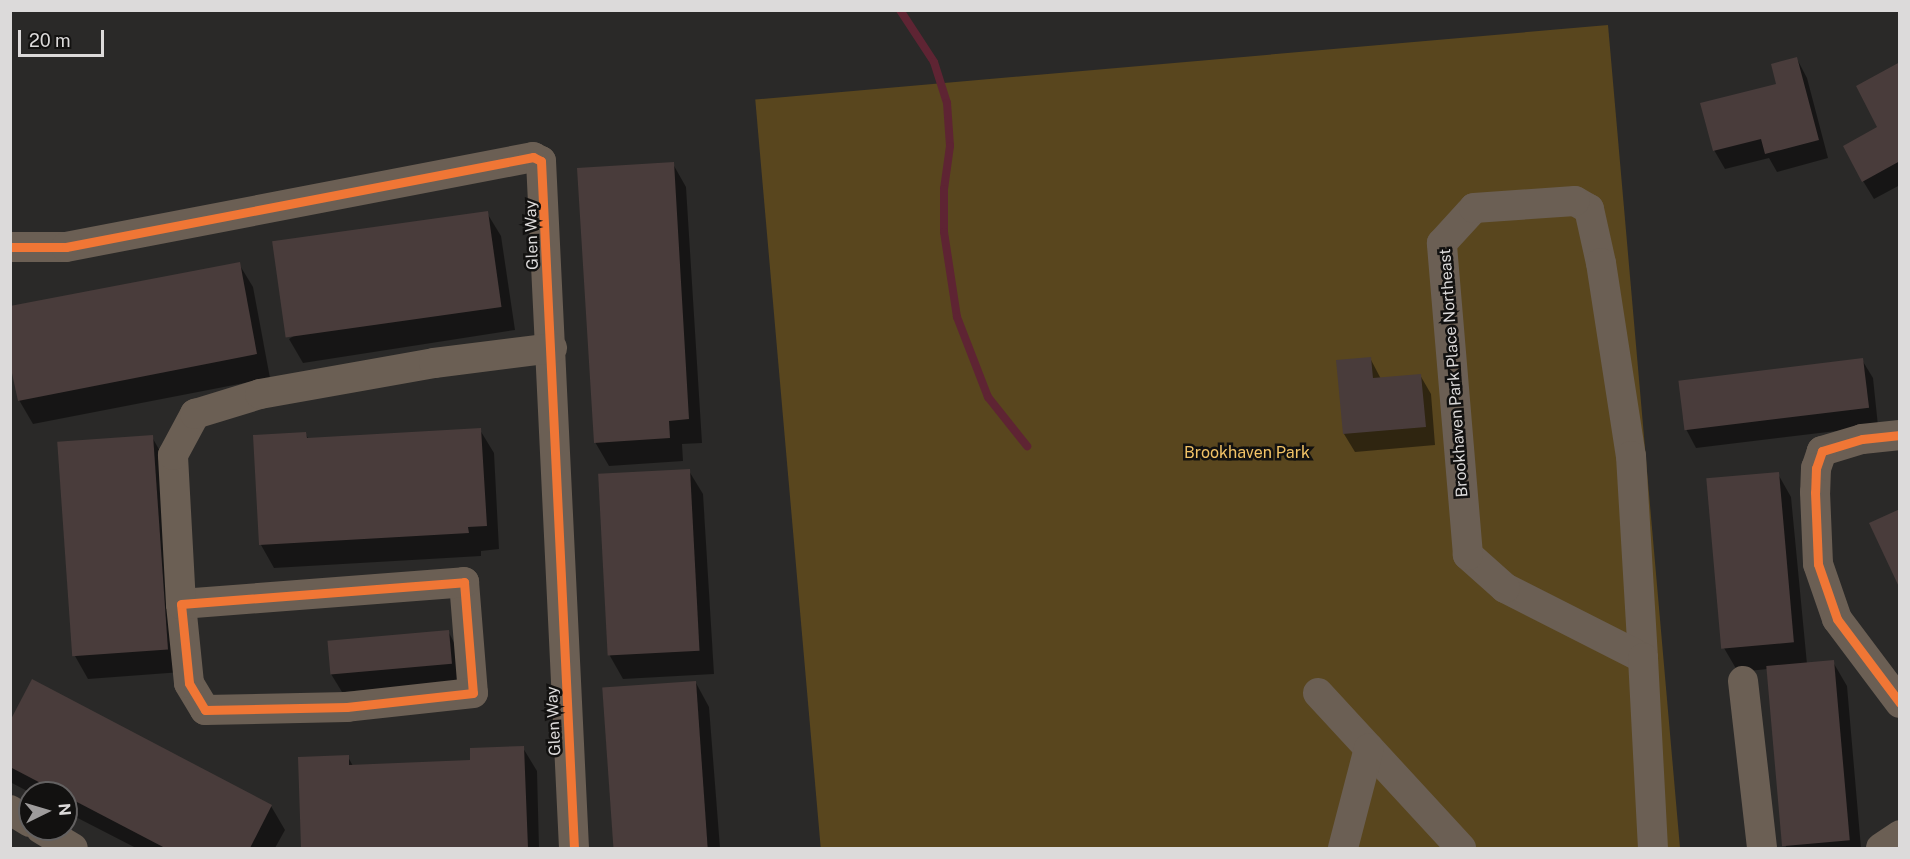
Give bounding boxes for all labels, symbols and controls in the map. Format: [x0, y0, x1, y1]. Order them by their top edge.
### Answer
scale bar [21, 18, 106, 56]
text: 20 m [29, 30, 71, 51]
street label: Glen Way [521, 200, 543, 270]
street label: Brookhaven Park Place Northeast [1436, 248, 1472, 498]
park label: Brookhaven Park [1184, 443, 1310, 463]
street label: Glen Way [543, 686, 565, 756]
north arrow [18, 781, 78, 841]
text: N [54, 802, 74, 817]

